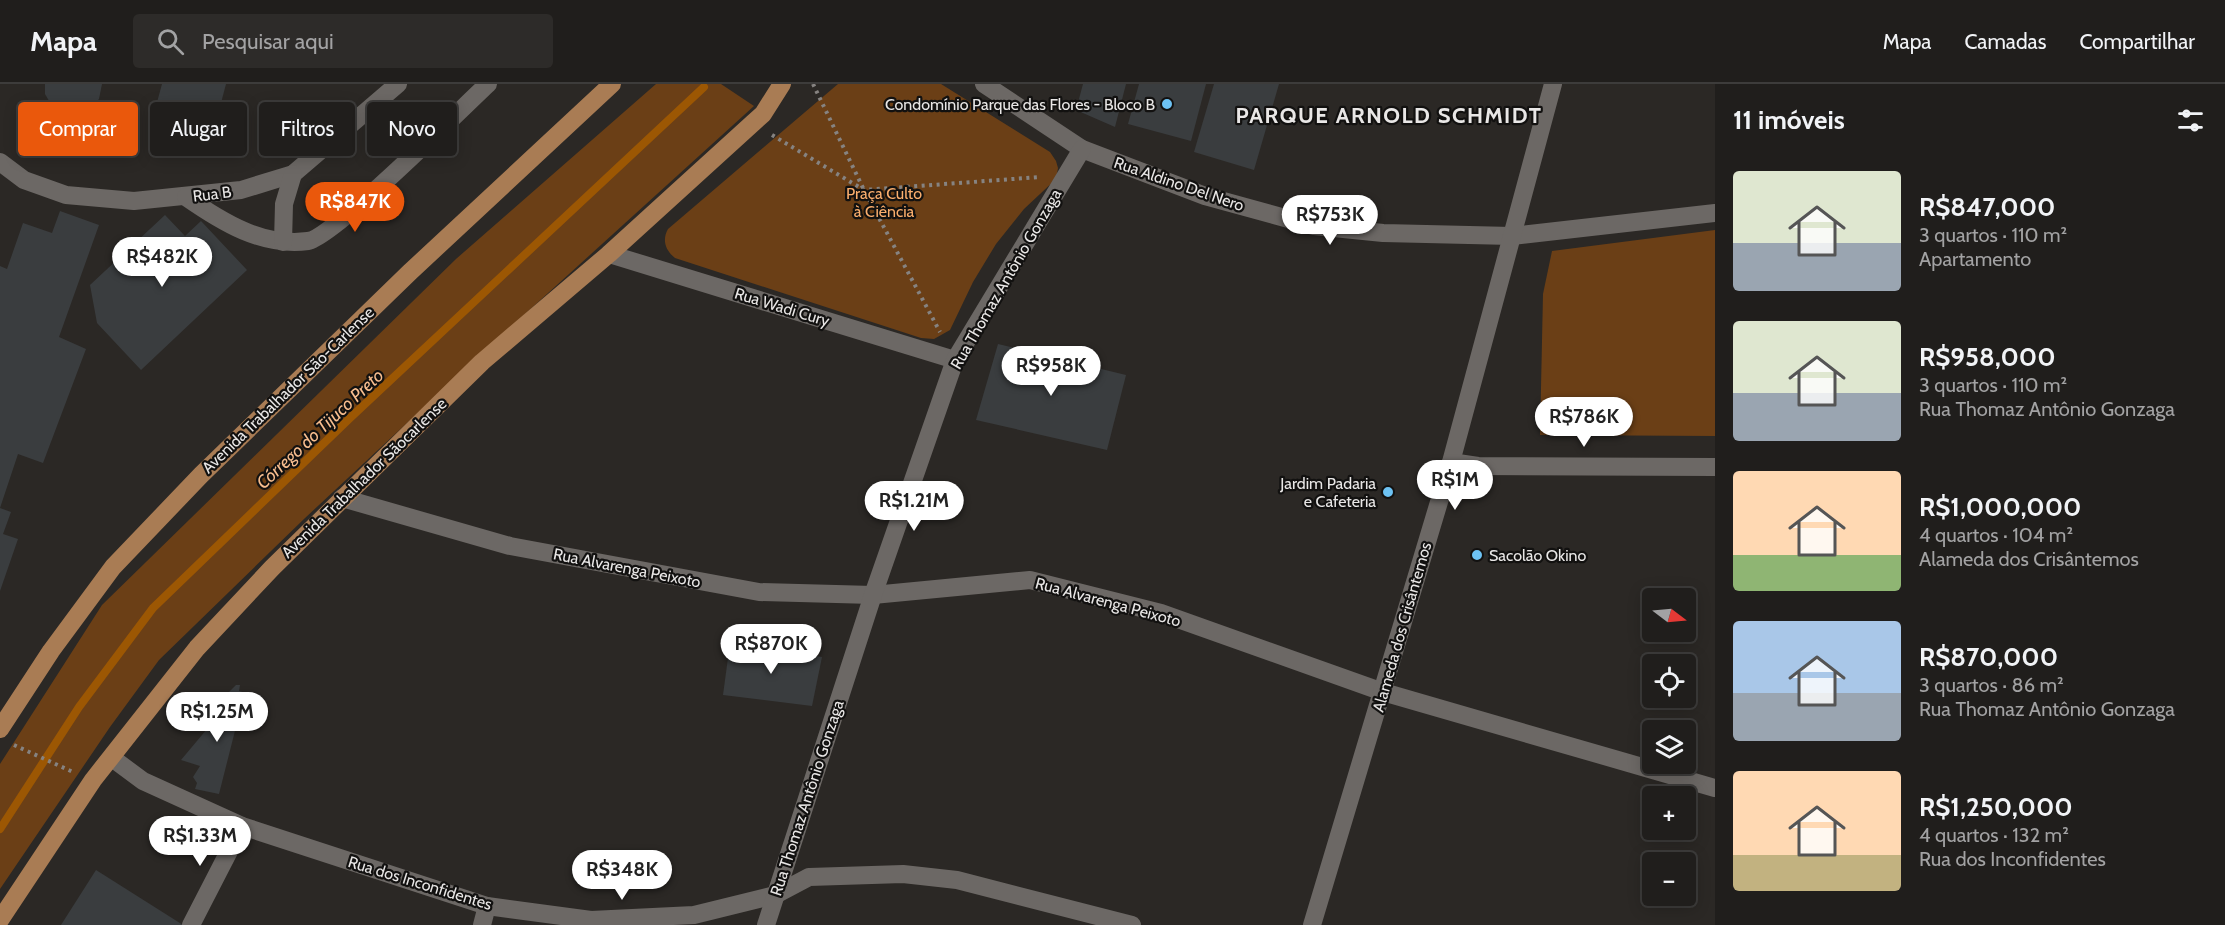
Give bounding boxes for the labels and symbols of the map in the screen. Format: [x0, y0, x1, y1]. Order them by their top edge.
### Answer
place label: Condomínio Parque das Flores - Bloco B [885, 95, 1155, 114]
marker: Condomínio Parque das Flores - Bloco B [1160, 97, 1174, 111]
district label: PARQUE ARNOLD SCHMIDT [1235, 102, 1543, 129]
street label: Rua Aldino Del Nero [1112, 153, 1247, 215]
street label: Rua B [192, 182, 233, 206]
pin: R$847K [306, 182, 404, 233]
park label: Praça Culto à Ciência [846, 184, 922, 221]
street label: Rua Thomaz Antônio Gonzaga [947, 185, 1066, 372]
pin: R$753K [1281, 195, 1379, 246]
pin: R$482K [113, 237, 211, 288]
street label: Rua Wadi Cury [732, 284, 832, 330]
street label: Avenida Trabalhador São-Carlense [198, 303, 378, 477]
pin: R$958K [1002, 346, 1100, 397]
water label: Córrego do Tijuco Preto [252, 364, 388, 494]
street label: Avenida Trabalhador Sãocarlense [278, 394, 450, 562]
pin: R$786K [1535, 397, 1633, 448]
pin: R$1M [1419, 460, 1491, 511]
place label: Jardim Padaria e Cafeteria [1279, 474, 1376, 511]
pin: R$1.21M [859, 481, 969, 532]
marker: Jardim Padaria e Cafeteria [1381, 485, 1395, 499]
street label: Alameda dos Crisântemos [1369, 540, 1435, 714]
street label: Rua Alvarenga Peixoto [552, 544, 703, 592]
place label: Sacolão Okino [1489, 546, 1587, 565]
marker: Sacolão Okino [1470, 548, 1484, 562]
street label: Rua Alvarenga Peixoto [1033, 573, 1183, 631]
north arrow [1642, 588, 1696, 642]
pin: R$870K [722, 624, 820, 675]
pin: R$1.25M [162, 692, 272, 743]
street label: Rua Thomaz Antônio Gonzaga [766, 697, 848, 898]
pin: R$1.33M [145, 816, 255, 867]
pin: R$348K [573, 850, 671, 901]
street label: Rua dos Inconfidentes [346, 852, 495, 914]

